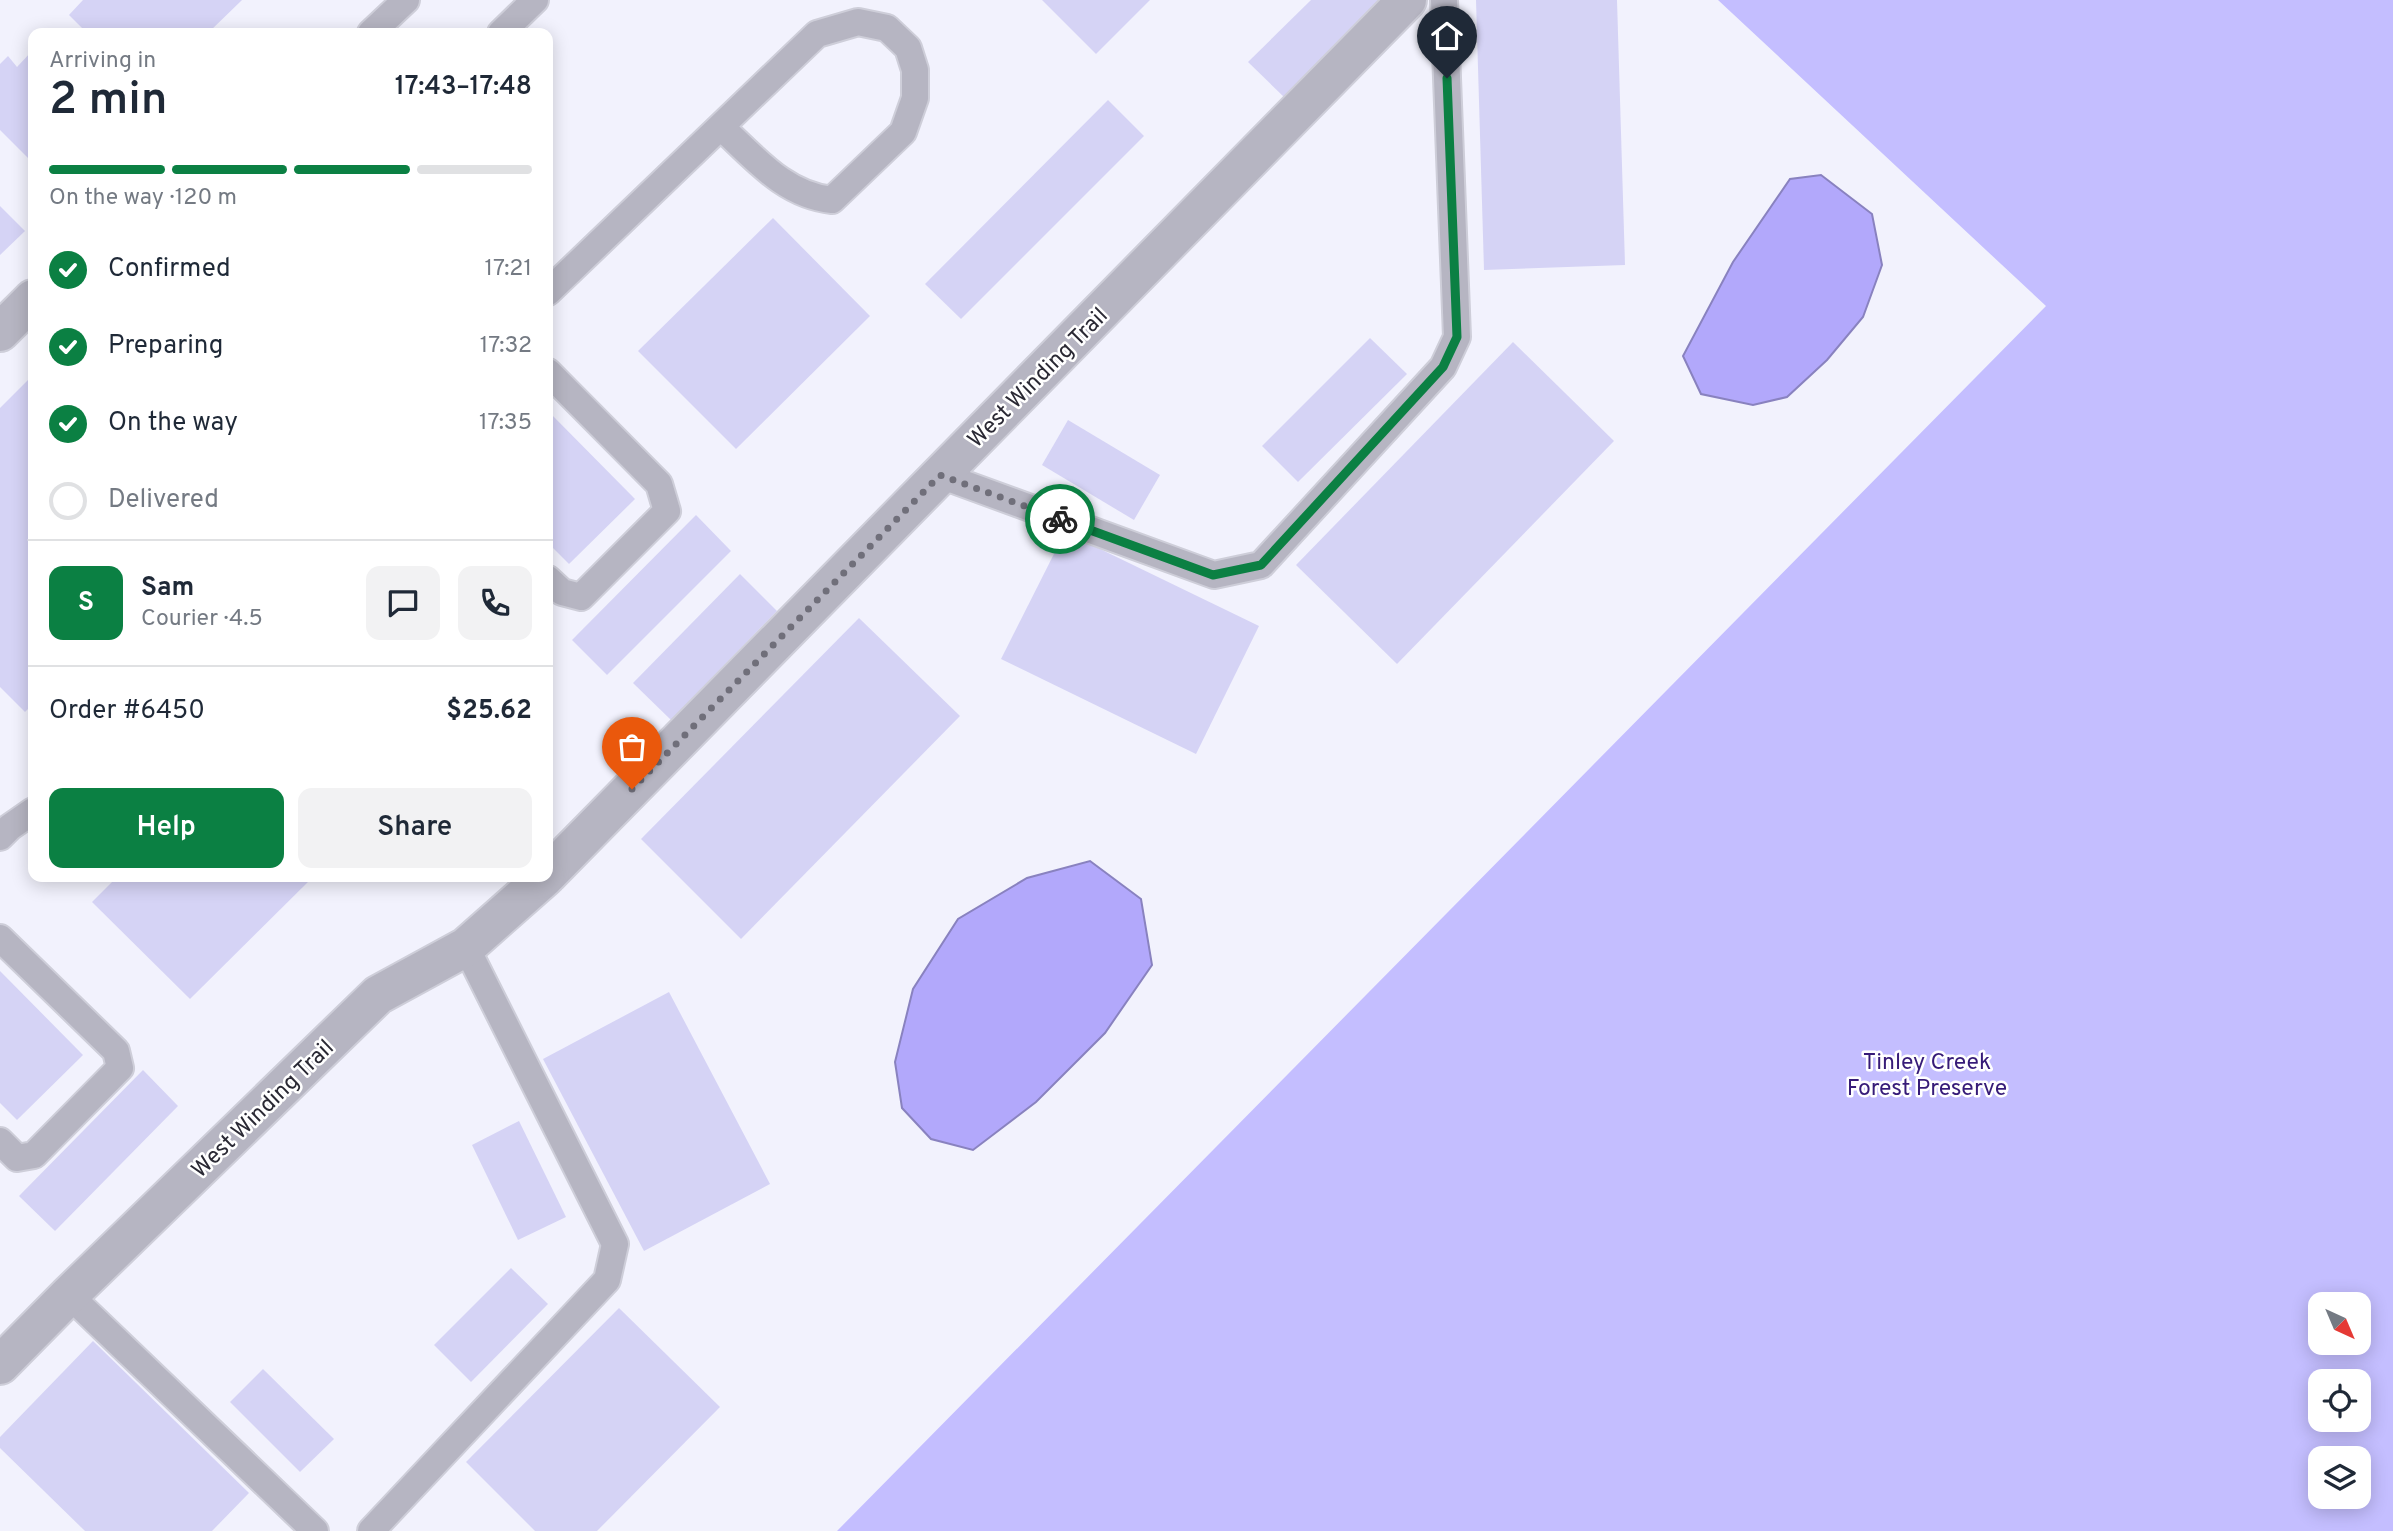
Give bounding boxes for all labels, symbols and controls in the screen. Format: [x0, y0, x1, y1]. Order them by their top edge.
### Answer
pin [1417, 6, 1477, 78]
icon: home [1428, 17, 1466, 55]
text: Arriving in [49, 47, 156, 76]
text: 17:43–17:48 [395, 71, 532, 104]
text: 2 min [49, 72, 168, 131]
text: On the way · 120 m [49, 184, 237, 213]
icon: check [49, 251, 87, 289]
text: Confirmed [108, 253, 231, 286]
text: 17:21 [485, 255, 532, 284]
street label: West Winding Trail [962, 302, 1115, 455]
icon: check [49, 328, 87, 366]
text: Preparing [108, 330, 223, 363]
text: 17:32 [480, 332, 532, 361]
icon: check [49, 405, 87, 443]
text: On the way [108, 407, 238, 440]
text: 17:35 [479, 409, 532, 438]
text: Delivered [108, 484, 219, 517]
courier [1025, 484, 1095, 554]
icon: bike [1041, 500, 1079, 538]
button: chat [366, 566, 440, 640]
button: phone [458, 566, 532, 640]
text: Sam [141, 572, 194, 605]
text: S [78, 587, 94, 620]
text: Courier · 4.5 [141, 605, 263, 634]
text: Order #6450 [49, 695, 205, 728]
text: $25.62 [446, 695, 532, 728]
pin [602, 717, 662, 789]
icon: bag [613, 728, 651, 766]
button: Help [49, 788, 284, 868]
button: Share [298, 788, 532, 868]
street label: West Winding Trail [186, 1034, 341, 1185]
park label: Tinley Creek Forest Preserve [1847, 1049, 2007, 1104]
north arrow [2308, 1292, 2371, 1354]
map controls [2308, 1292, 2371, 1509]
button: locate [2308, 1369, 2371, 1432]
button: layers [2308, 1446, 2371, 1509]

